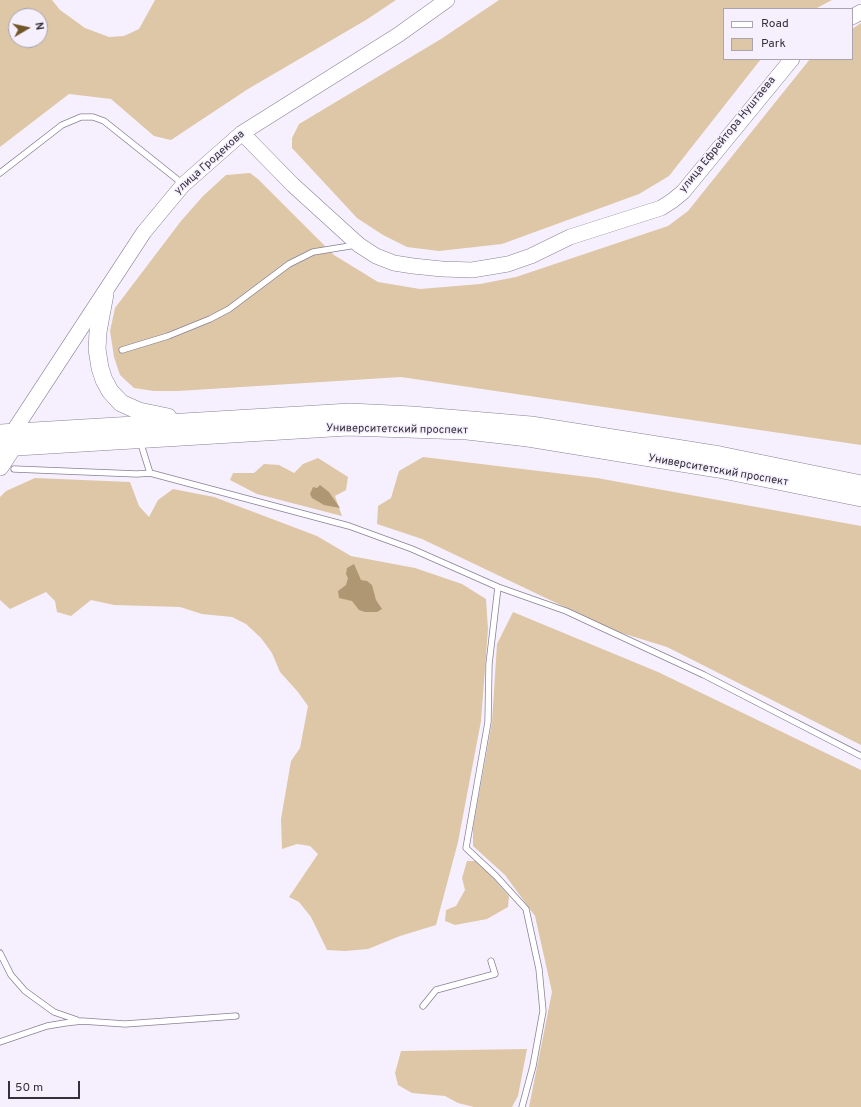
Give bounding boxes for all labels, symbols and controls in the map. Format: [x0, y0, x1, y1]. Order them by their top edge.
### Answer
north arrow [8, 8, 48, 48]
legend [723, 8, 853, 60]
text: Road [761, 16, 789, 32]
text: N [31, 21, 46, 31]
text: Park [761, 36, 786, 52]
street label: улица Ефрейтора Нуштаева [677, 74, 779, 196]
street label: улица Гродекова [172, 128, 248, 198]
street label: Университетский проспект [326, 422, 468, 438]
street label: Университетский проспект [647, 452, 789, 490]
scale bar [10, 1073, 82, 1099]
text: 50 m [15, 1080, 43, 1096]

